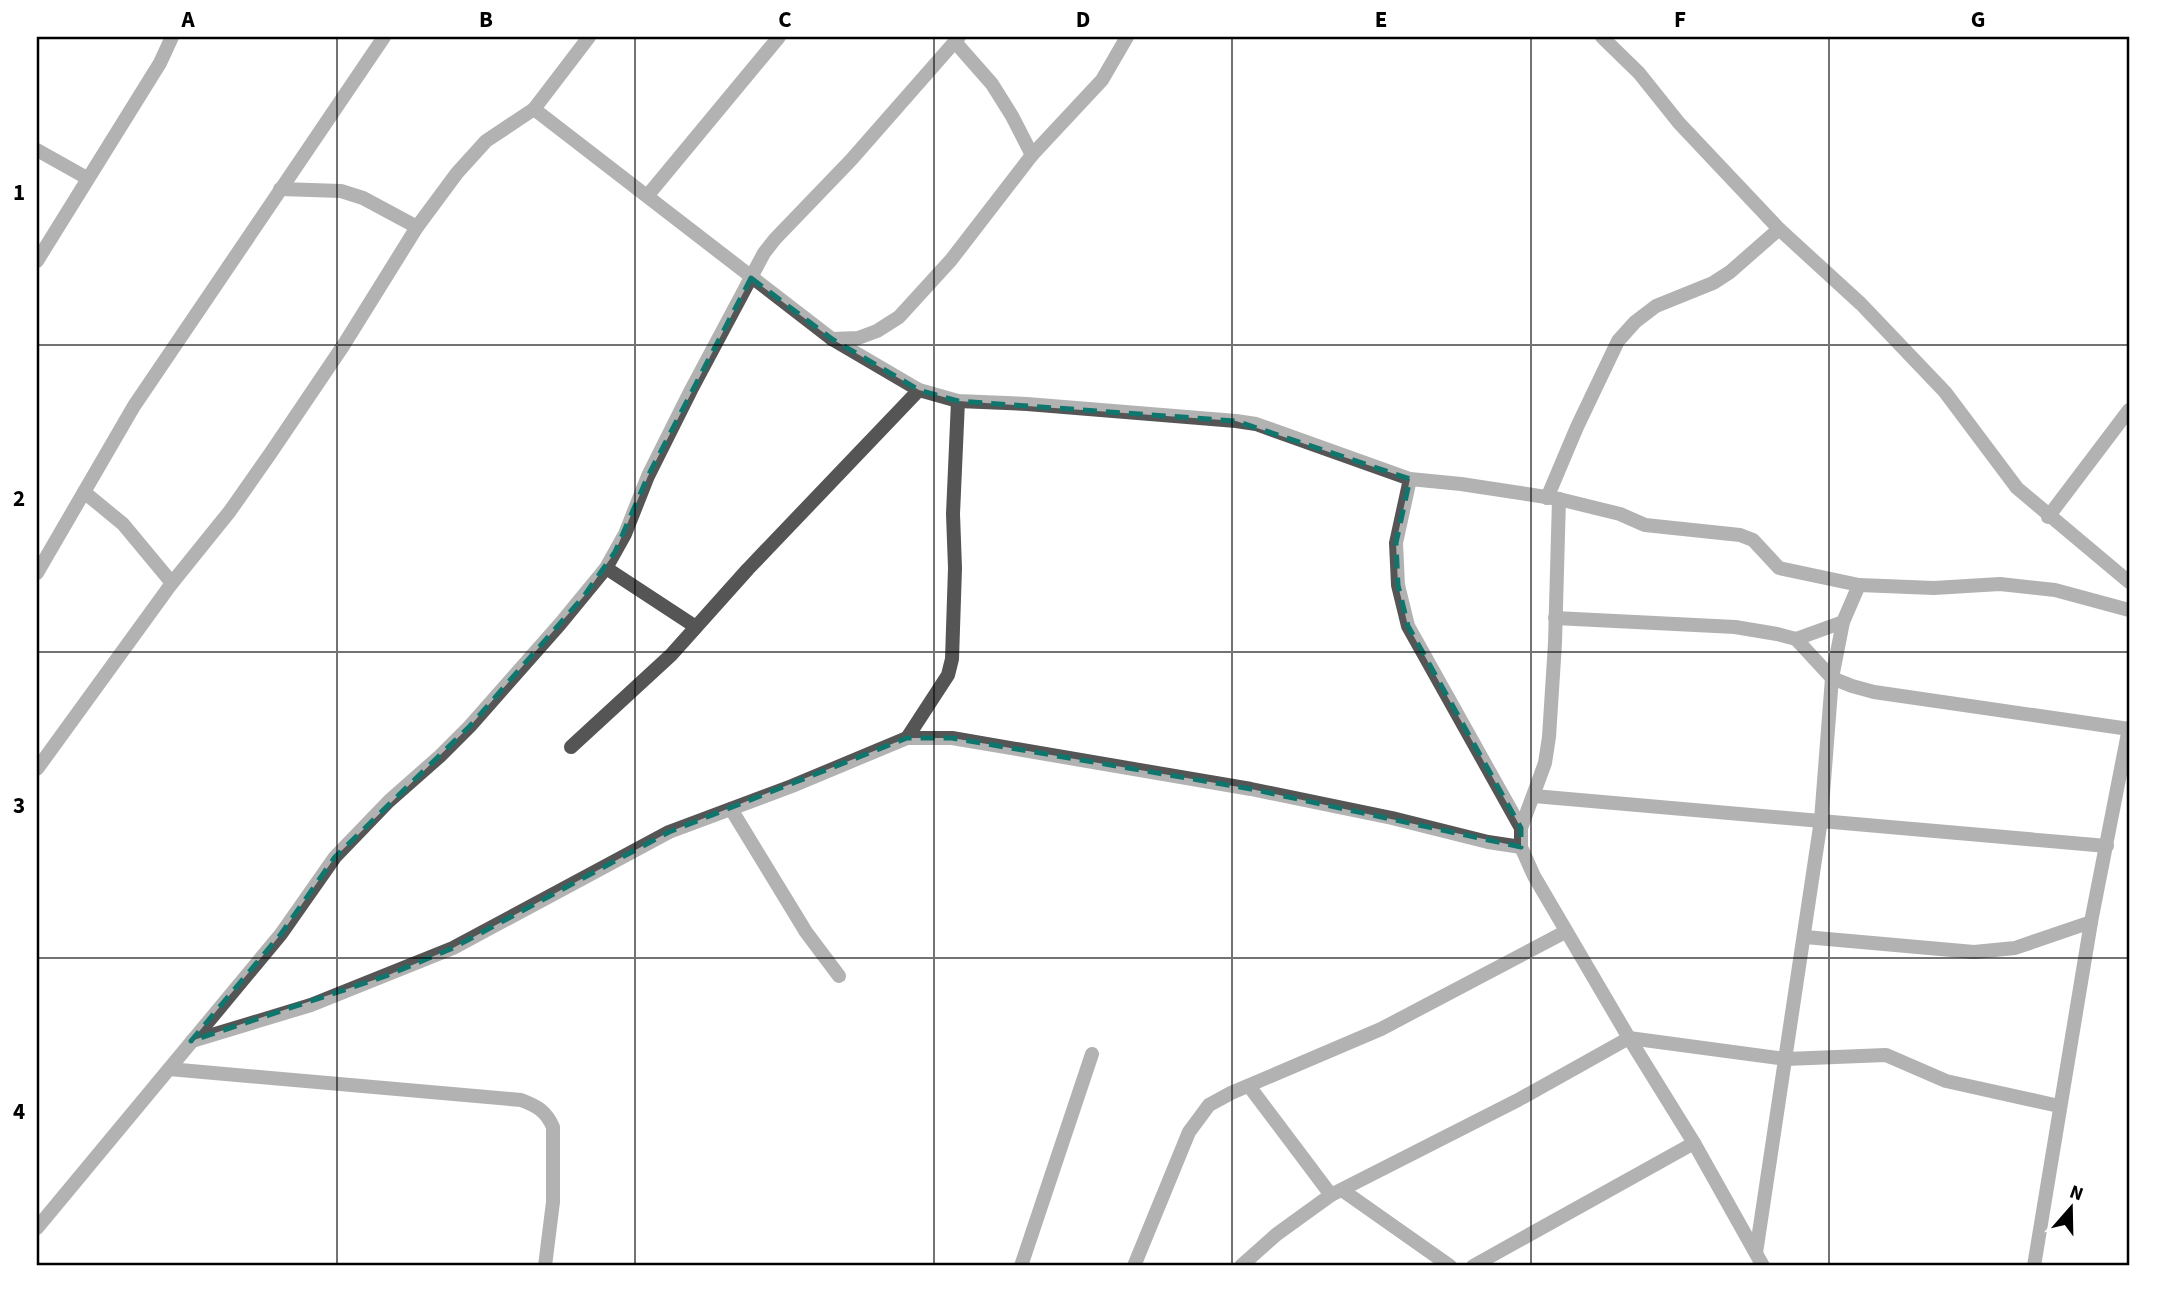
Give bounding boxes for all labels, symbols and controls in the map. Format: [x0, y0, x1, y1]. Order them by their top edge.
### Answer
text: A [180, 3, 195, 36]
text: B [479, 3, 493, 36]
text: C [778, 3, 792, 36]
text: D [1076, 3, 1090, 36]
text: E [1375, 3, 1387, 36]
text: F [1674, 3, 1686, 36]
text: G [1971, 3, 1985, 36]
text: 1 [13, 176, 25, 209]
text: 2 [13, 482, 25, 515]
text: 3 [13, 789, 25, 822]
text: 4 [13, 1095, 25, 1128]
north arrow [2036, 1174, 2106, 1244]
text: N [2066, 1179, 2087, 1208]

